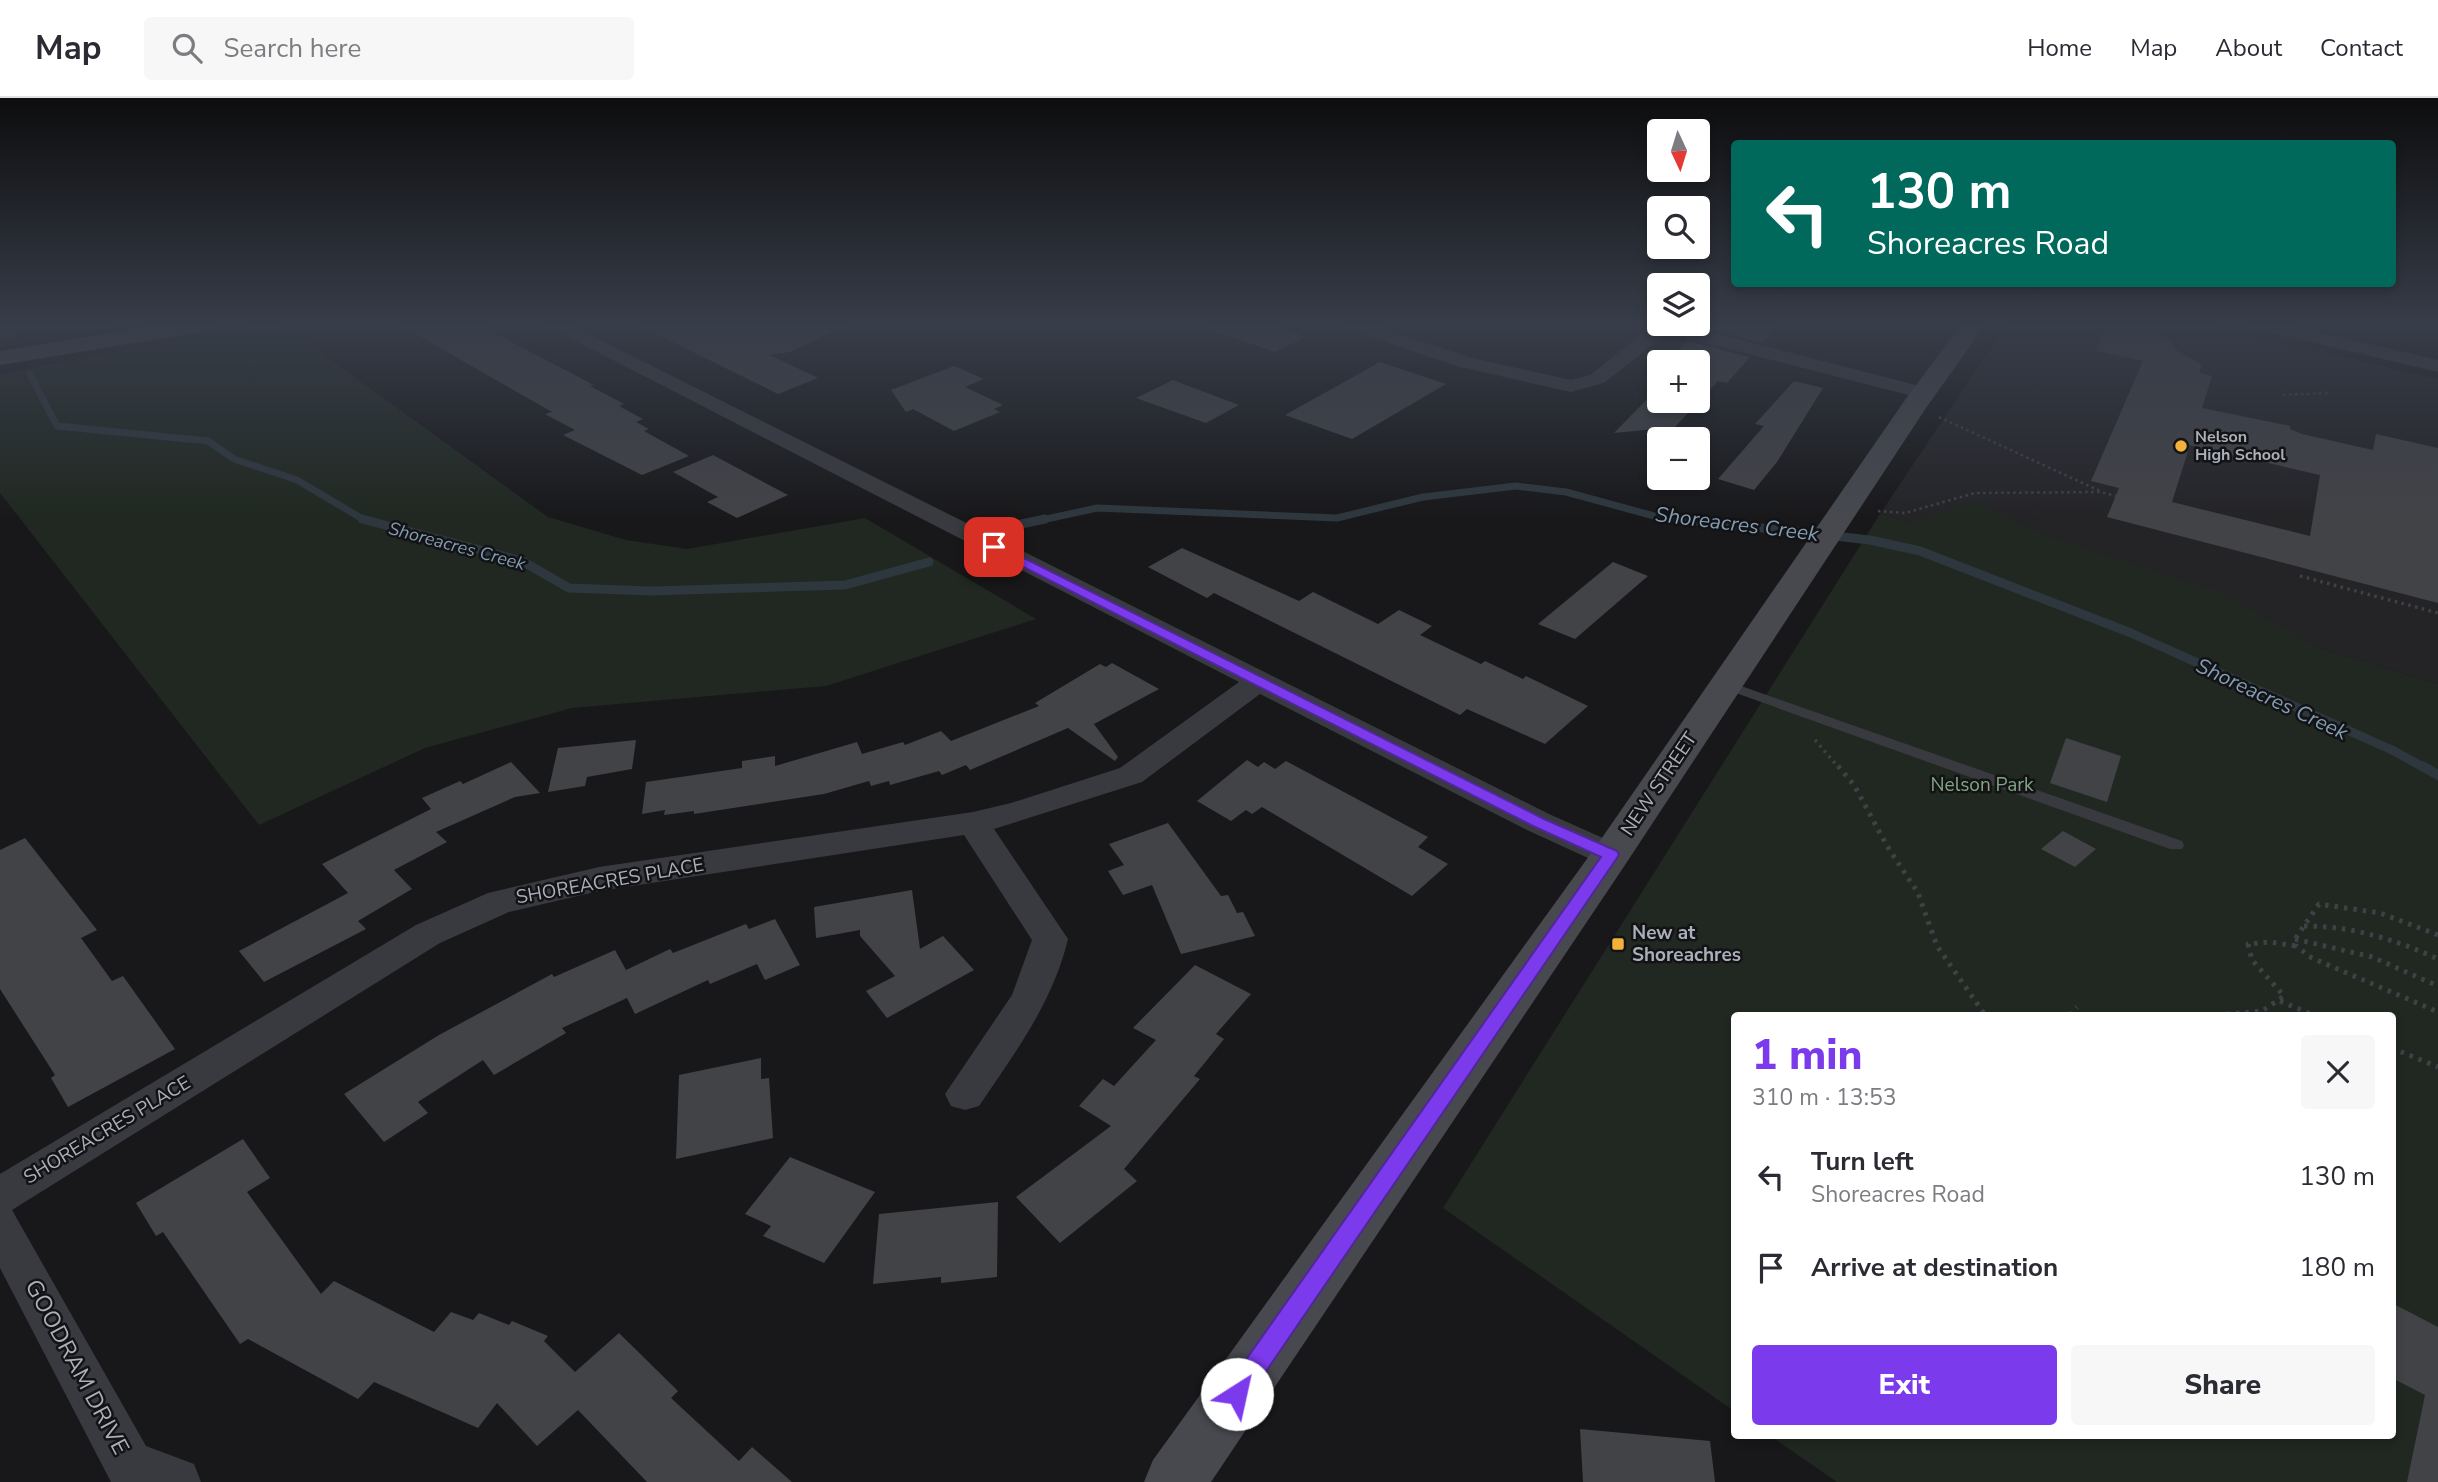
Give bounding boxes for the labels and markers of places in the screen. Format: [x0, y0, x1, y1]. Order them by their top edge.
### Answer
place label: Nelson High School [2195, 426, 2285, 466]
marker: Nelson High School [2173, 438, 2189, 454]
pin [964, 517, 1024, 577]
place label: New at Shoreachres [1632, 920, 1741, 968]
marker: New at Shoreachres [1610, 936, 1626, 952]

